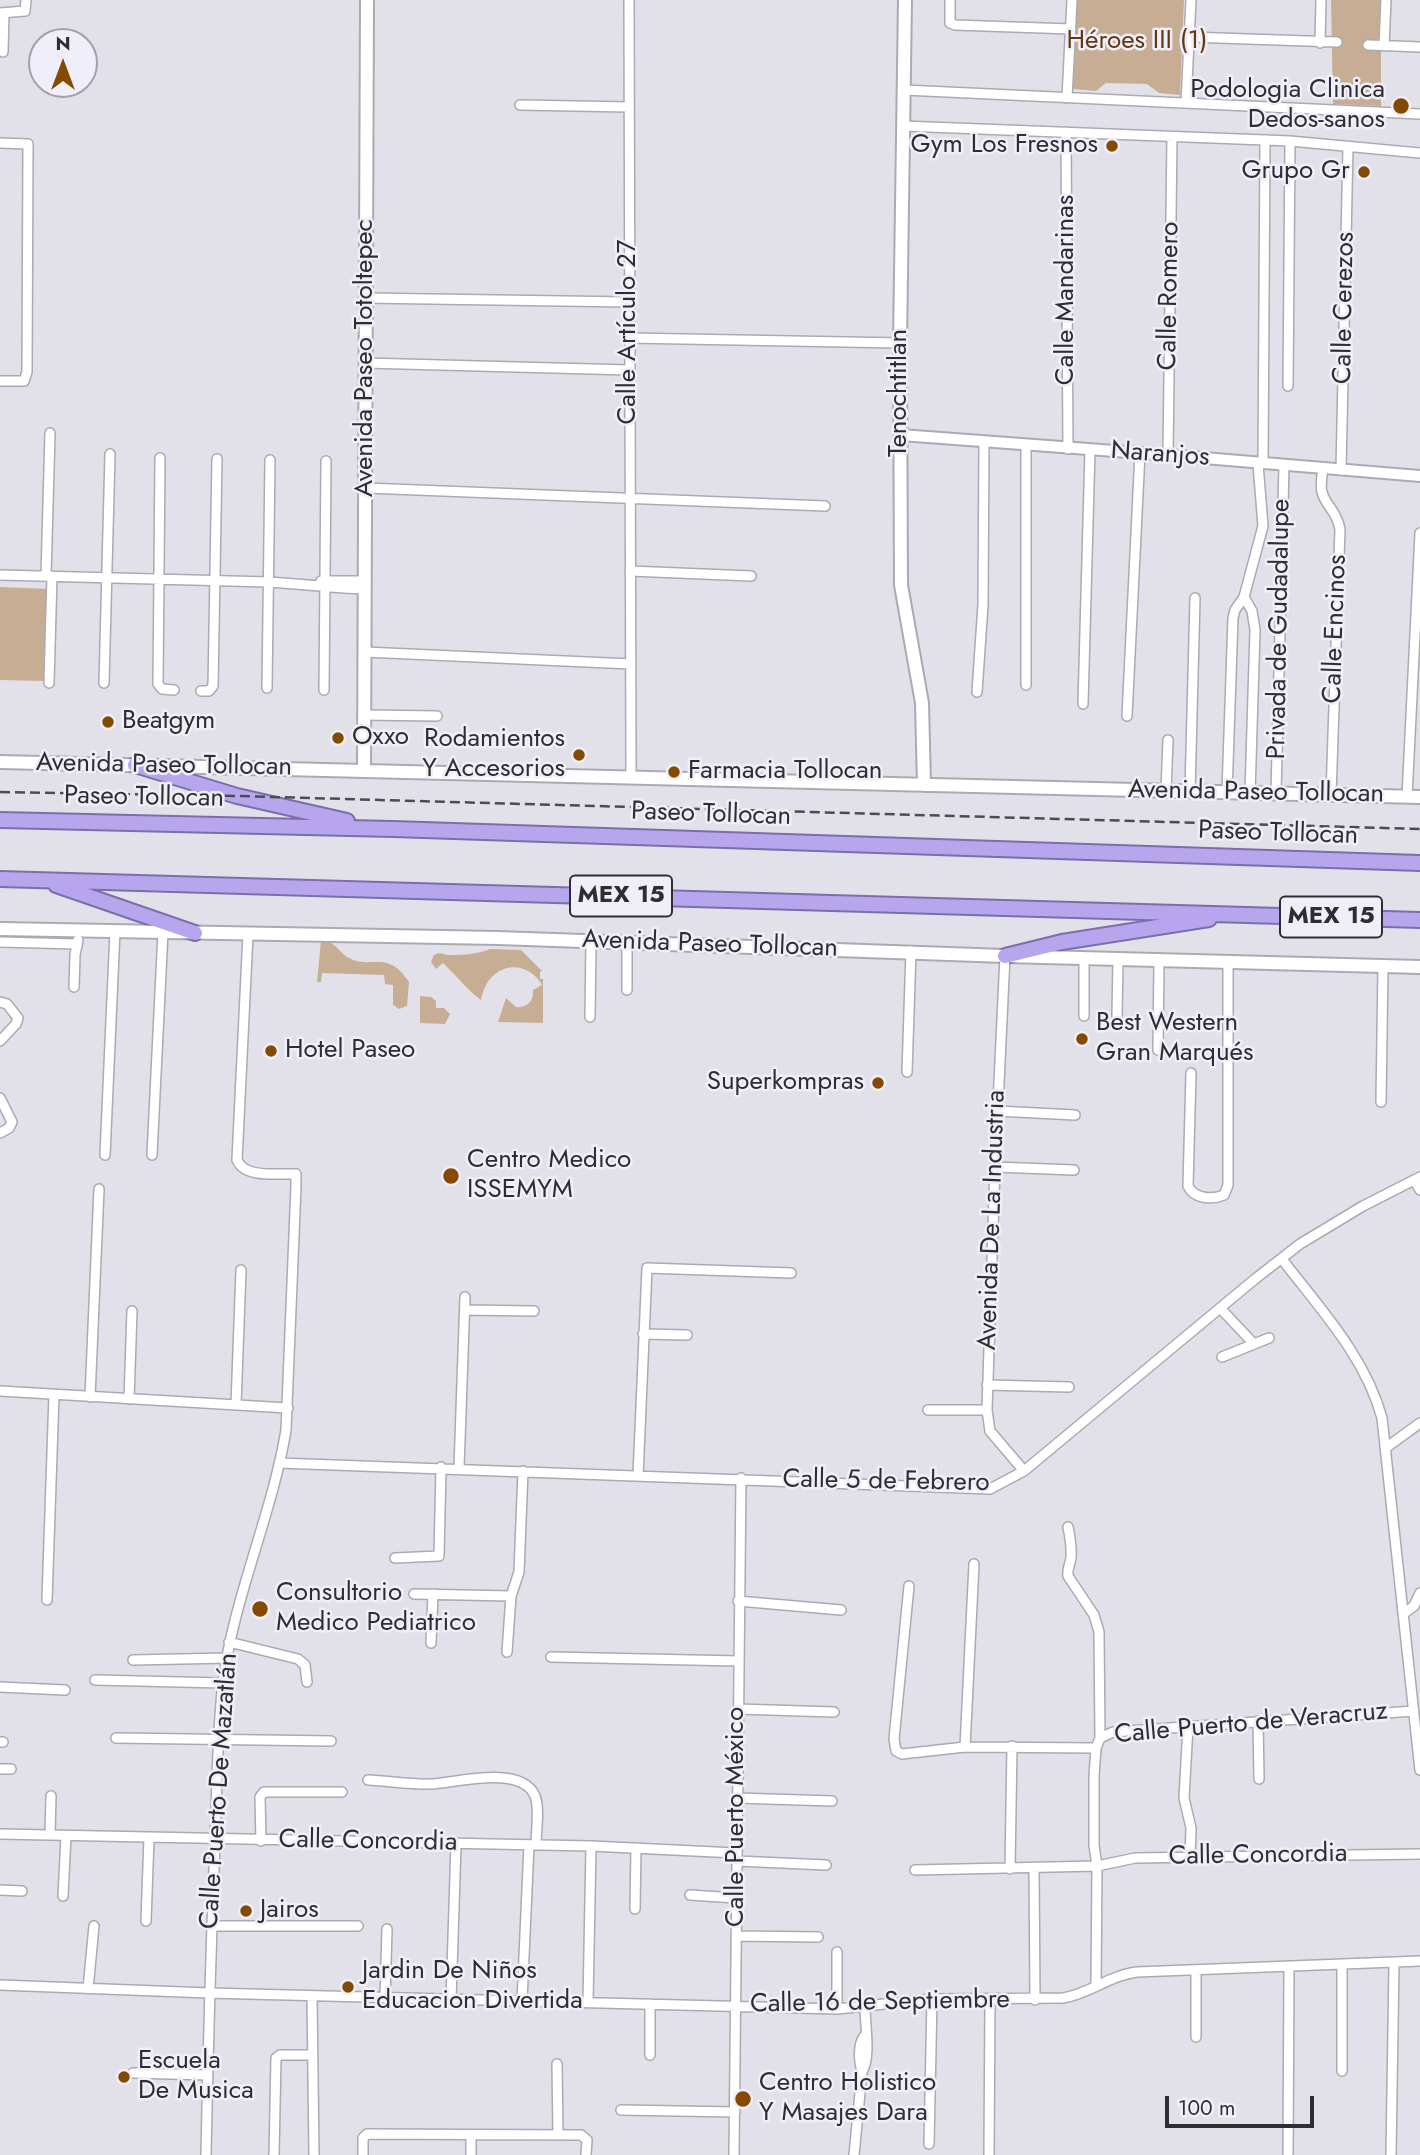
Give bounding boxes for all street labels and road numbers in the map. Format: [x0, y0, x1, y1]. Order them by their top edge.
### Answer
street label: Calle Mandarinas [1051, 195, 1083, 385]
street label: Avenida Paseo Totoltepec [350, 219, 382, 497]
street label: Calle Romero [1153, 221, 1187, 371]
street label: Calle Cerezos [1328, 232, 1362, 384]
street label: Calle Artículo 27 [613, 239, 645, 425]
street label: Tenochtitlan [884, 329, 916, 457]
street label: Naranjos [1110, 436, 1210, 474]
street label: Privada de Gudadalupe [1262, 498, 1298, 760]
street label: Calle Encinos [1318, 554, 1354, 704]
street label: Avenida Paseo Tollocan [36, 748, 292, 784]
street label: Avenida Paseo Tollocan [1128, 775, 1384, 811]
street label: Paseo Tollocan [64, 781, 224, 815]
street label: Paseo Tollocan [630, 797, 792, 833]
street label: Paseo Tollocan [1197, 816, 1359, 852]
road number: MEX 15 [570, 876, 672, 916]
road number: MEX 15 [1280, 897, 1382, 937]
street label: Avenida Paseo Tollocan [581, 925, 839, 965]
street label: Avenida De La Industria [973, 1089, 1013, 1351]
street label: Calle 5 de Febrero [782, 1465, 990, 1499]
street label: Calle Puerto De Mazatlán [195, 1652, 245, 1930]
street label: Calle Puerto de Veracruz [1113, 1697, 1389, 1751]
street label: Calle Puerto México [721, 1707, 753, 1927]
street label: Calle Concordia [278, 1825, 458, 1859]
street label: Calle Concordia [1168, 1839, 1348, 1873]
street label: Calle 16 de Septiembre [750, 1985, 1010, 2021]

